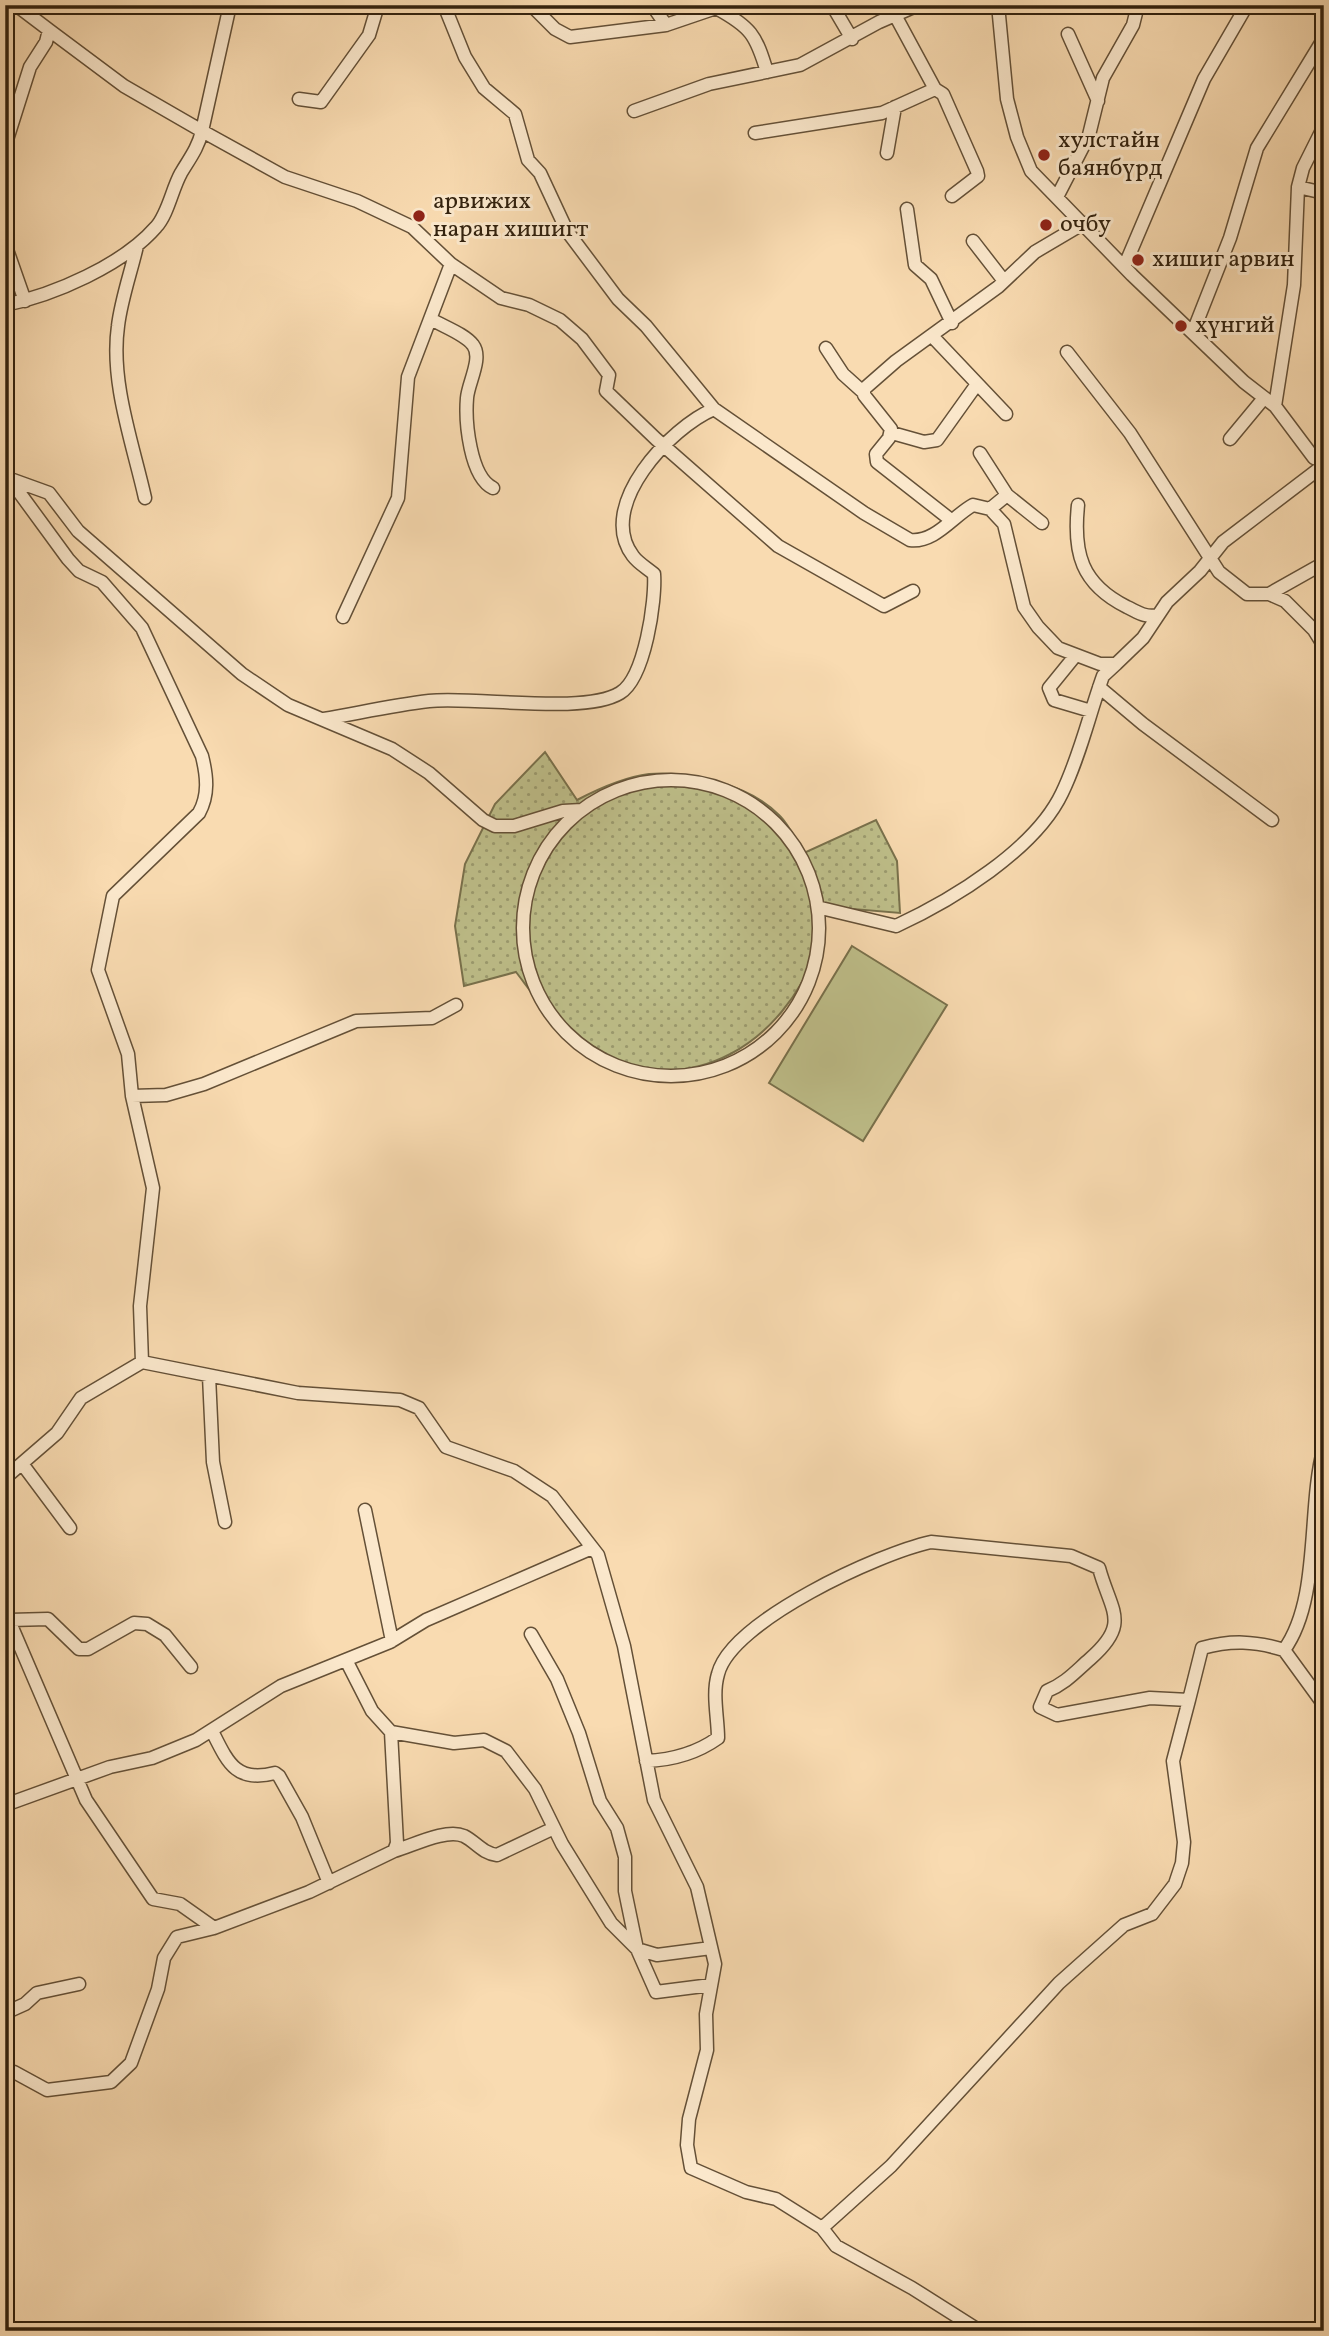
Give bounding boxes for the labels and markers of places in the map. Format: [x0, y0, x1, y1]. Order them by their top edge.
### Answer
place label: хулстайн баянбүрд [1058, 124, 1163, 186]
marker: хулстайн баянбүрд [1036, 147, 1052, 163]
place label: арвижих наран хишигт [433, 185, 588, 247]
marker: арвижих наран хишигт [411, 208, 427, 224]
place label: очбу [1060, 208, 1111, 242]
marker: очбу [1038, 217, 1054, 233]
place label: хишиг арвин [1152, 243, 1295, 277]
marker: хишиг арвин [1130, 252, 1146, 268]
place label: хүнгий [1195, 309, 1275, 343]
marker: хүнгий [1173, 318, 1189, 334]

